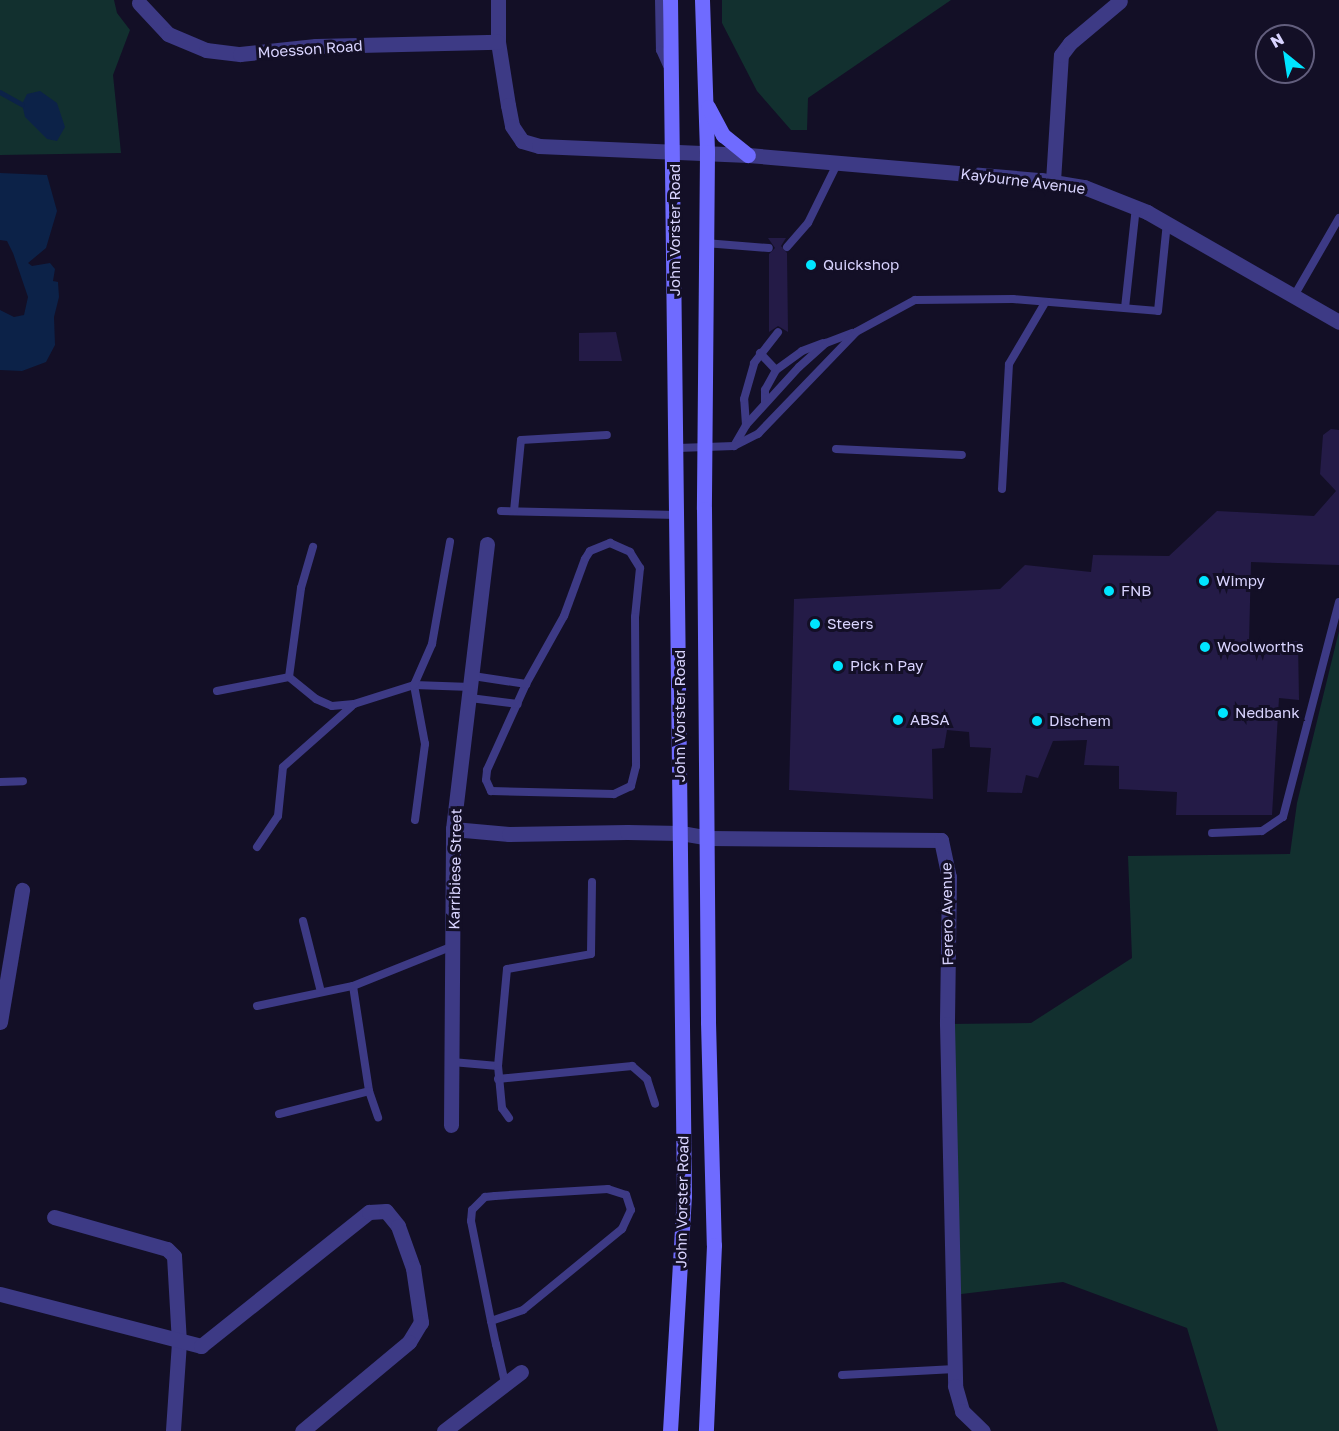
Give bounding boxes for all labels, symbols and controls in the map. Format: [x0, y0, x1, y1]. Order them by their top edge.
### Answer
north arrow [1255, 24, 1315, 84]
text: N [1267, 28, 1287, 52]
street label: Moesson Road [257, 36, 363, 62]
street label: John Vorster Road [666, 164, 684, 296]
street label: Kayburne Avenue [960, 164, 1086, 198]
place label: Quickshop [823, 256, 899, 274]
marker: Quickshop [804, 258, 818, 272]
place label: Wimpy [1216, 572, 1265, 590]
marker: Wimpy [1197, 574, 1211, 588]
place label: FNB [1121, 582, 1151, 600]
marker: FNB [1102, 584, 1116, 598]
place label: Steers [827, 615, 873, 633]
marker: Steers [808, 617, 822, 631]
place label: Woolworths [1217, 638, 1304, 656]
marker: Woolworths [1198, 640, 1212, 654]
street label: John Vorster Road [671, 650, 689, 782]
place label: Pick n Pay [850, 657, 923, 675]
marker: Pick n Pay [831, 659, 845, 673]
place label: Nedbank [1235, 704, 1300, 722]
marker: Nedbank [1216, 706, 1230, 720]
place label: ABSA [910, 711, 950, 729]
place label: Dischem [1049, 712, 1111, 730]
marker: ABSA [891, 713, 905, 727]
marker: Dischem [1030, 714, 1044, 728]
street label: Karribiese Street [445, 808, 465, 930]
street label: Ferero Avenue [937, 862, 957, 966]
street label: John Vorster Road [672, 1136, 692, 1268]

